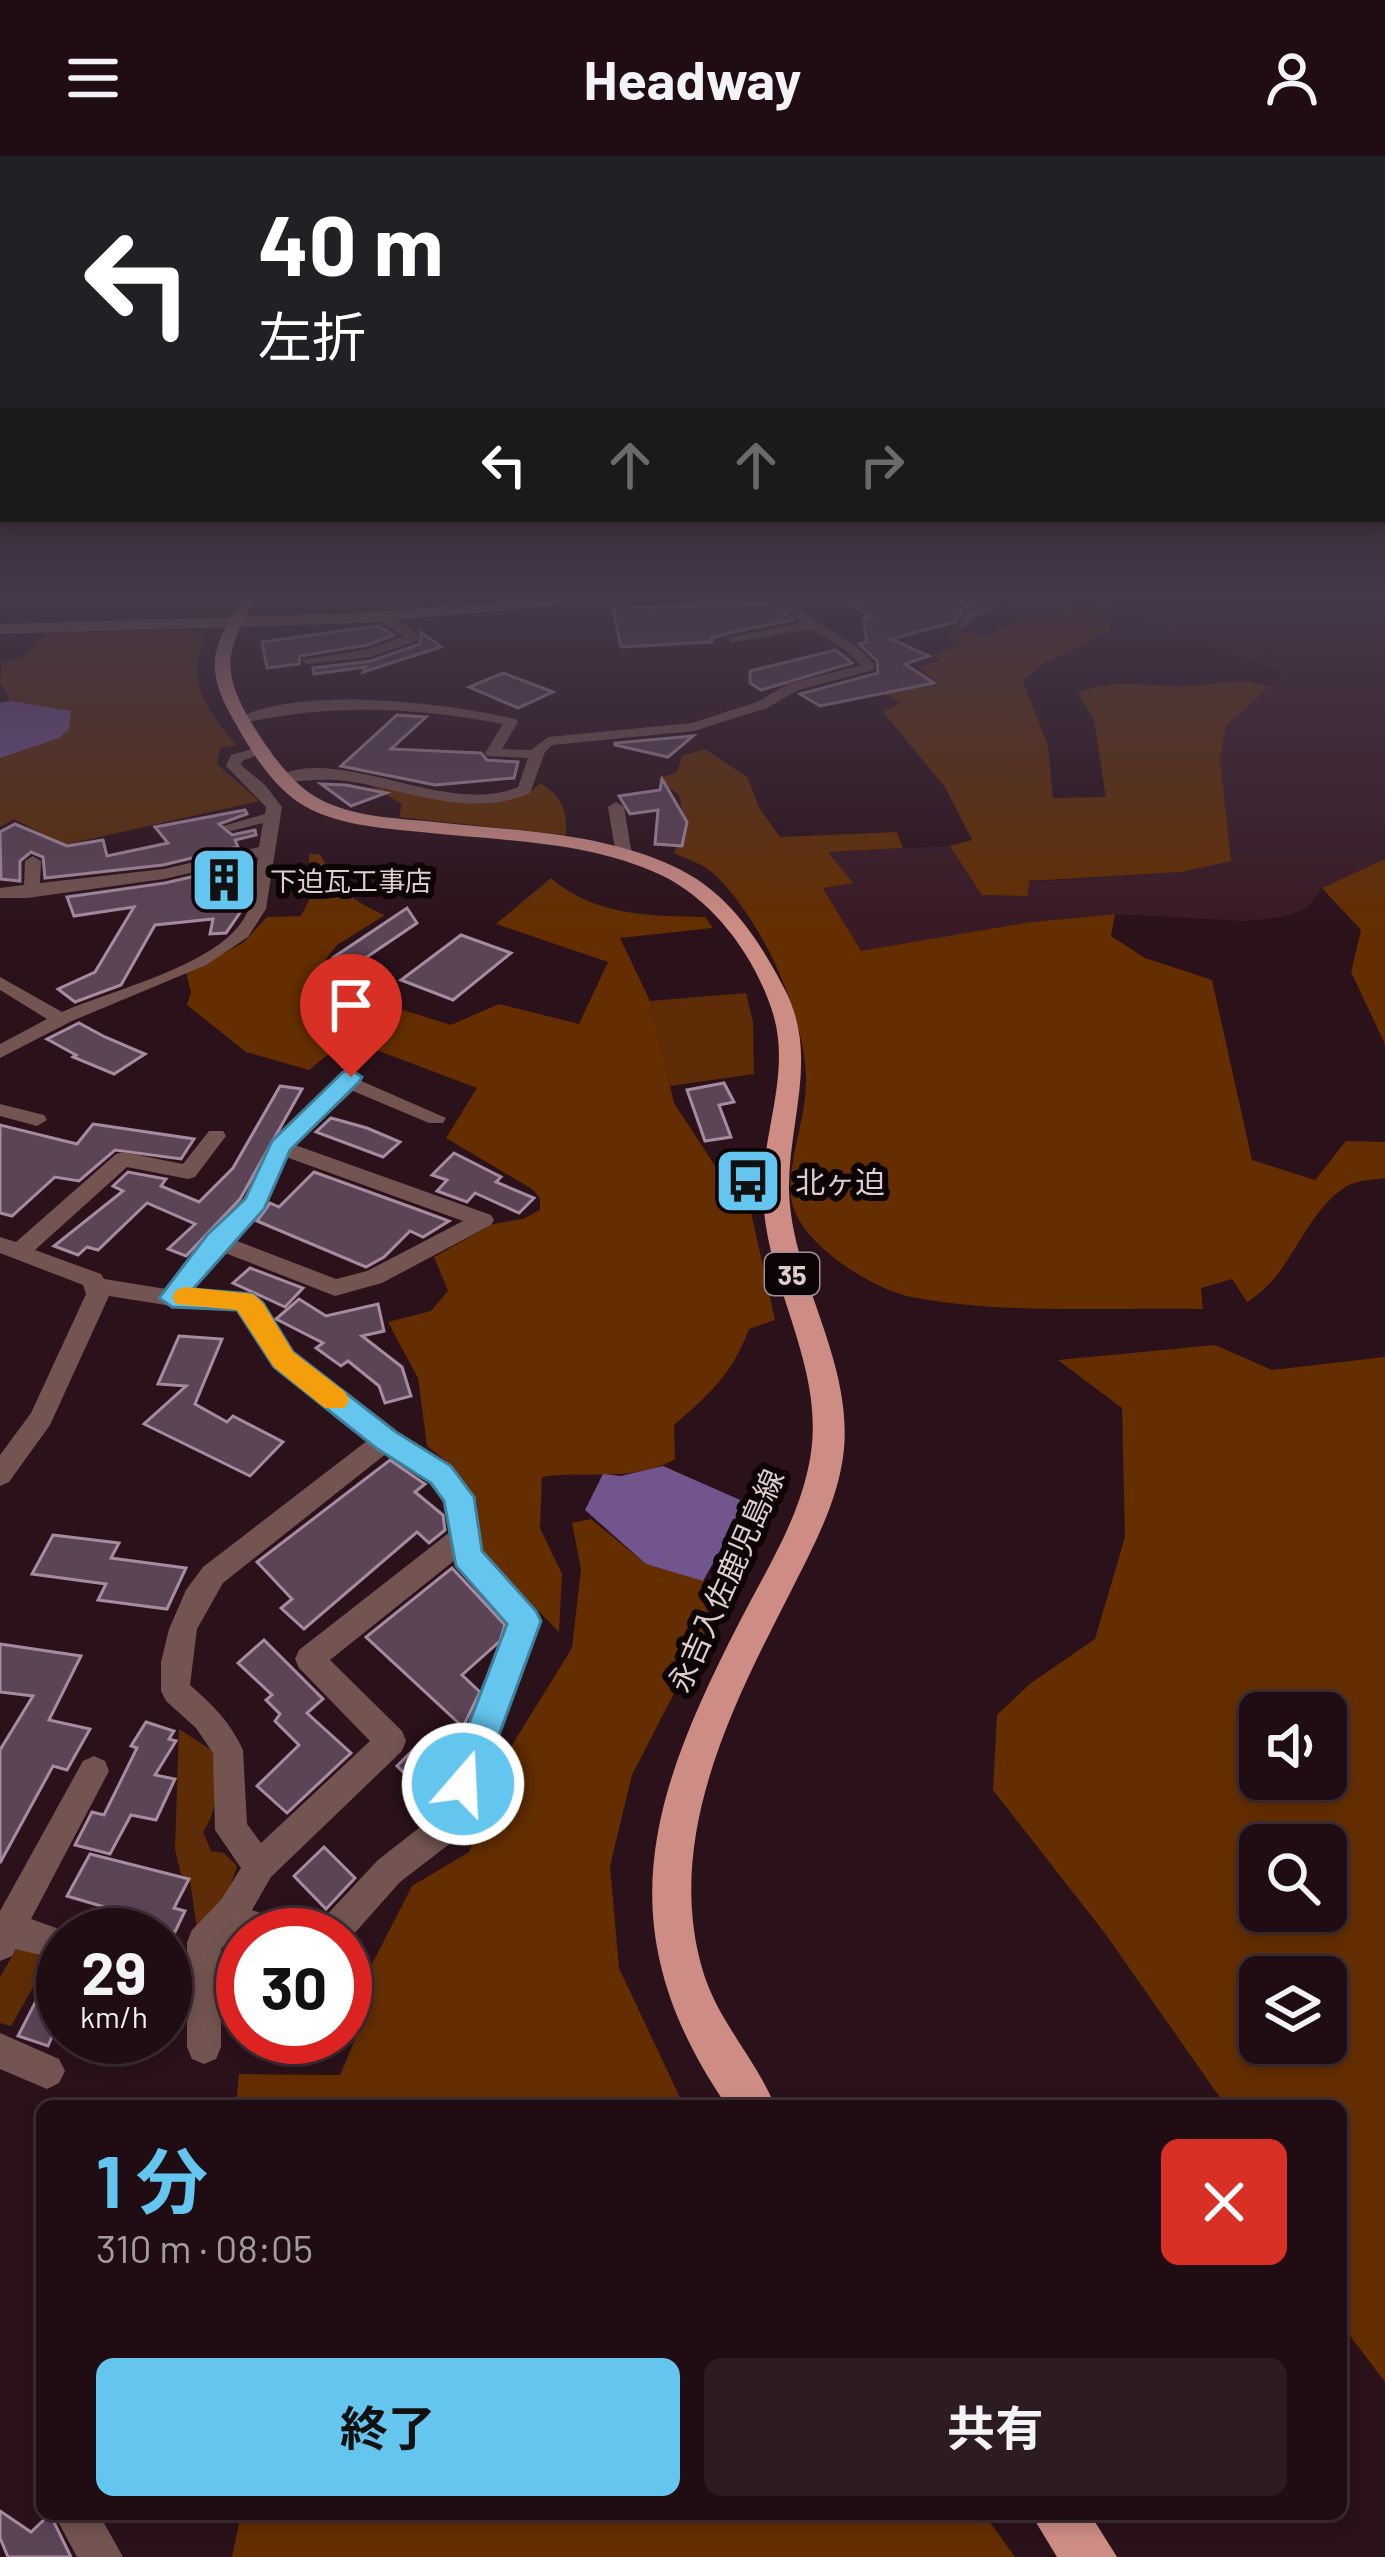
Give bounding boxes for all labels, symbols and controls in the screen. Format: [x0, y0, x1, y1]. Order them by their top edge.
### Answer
icon: menu [60, 45, 126, 111]
icon: person [1259, 45, 1325, 111]
text: Headway [584, 46, 802, 111]
text: 40 m [258, 192, 444, 293]
icon: left [60, 204, 216, 360]
text: 左折 [258, 303, 366, 368]
icon: left [471, 432, 537, 498]
icon: ahead [597, 432, 663, 498]
icon: ahead [723, 432, 789, 498]
icon: right [849, 432, 915, 498]
building icon: 下迫瓦工事店 [189, 845, 259, 915]
place label: 下迫瓦工事店 [270, 864, 432, 896]
pin [300, 954, 402, 1077]
icon: arrive [318, 972, 384, 1038]
bus stop icon: 北ヶ迫 [713, 1146, 783, 1216]
place label: 北ヶ迫 [795, 1163, 885, 1199]
road number: 35 [765, 1253, 819, 1295]
street label: 永吉入佐鹿児島線 [660, 1463, 790, 1697]
map controls [1239, 1692, 1347, 2064]
button: sound [1239, 1692, 1347, 1800]
position arrow [400, 1721, 526, 1847]
button: search [1239, 1824, 1347, 1932]
speed limit sign: 30 [216, 1908, 372, 2064]
text: 29 [81, 1935, 147, 2007]
button: layers [1239, 1956, 1347, 2064]
text: km/h [80, 1998, 148, 2034]
text: 1 分 [96, 2136, 208, 2222]
button: close [1161, 2139, 1287, 2265]
text: 310 m · 08:05 [96, 2224, 313, 2271]
button: 終了 [96, 2358, 680, 2496]
button: 共有 [704, 2358, 1287, 2496]

